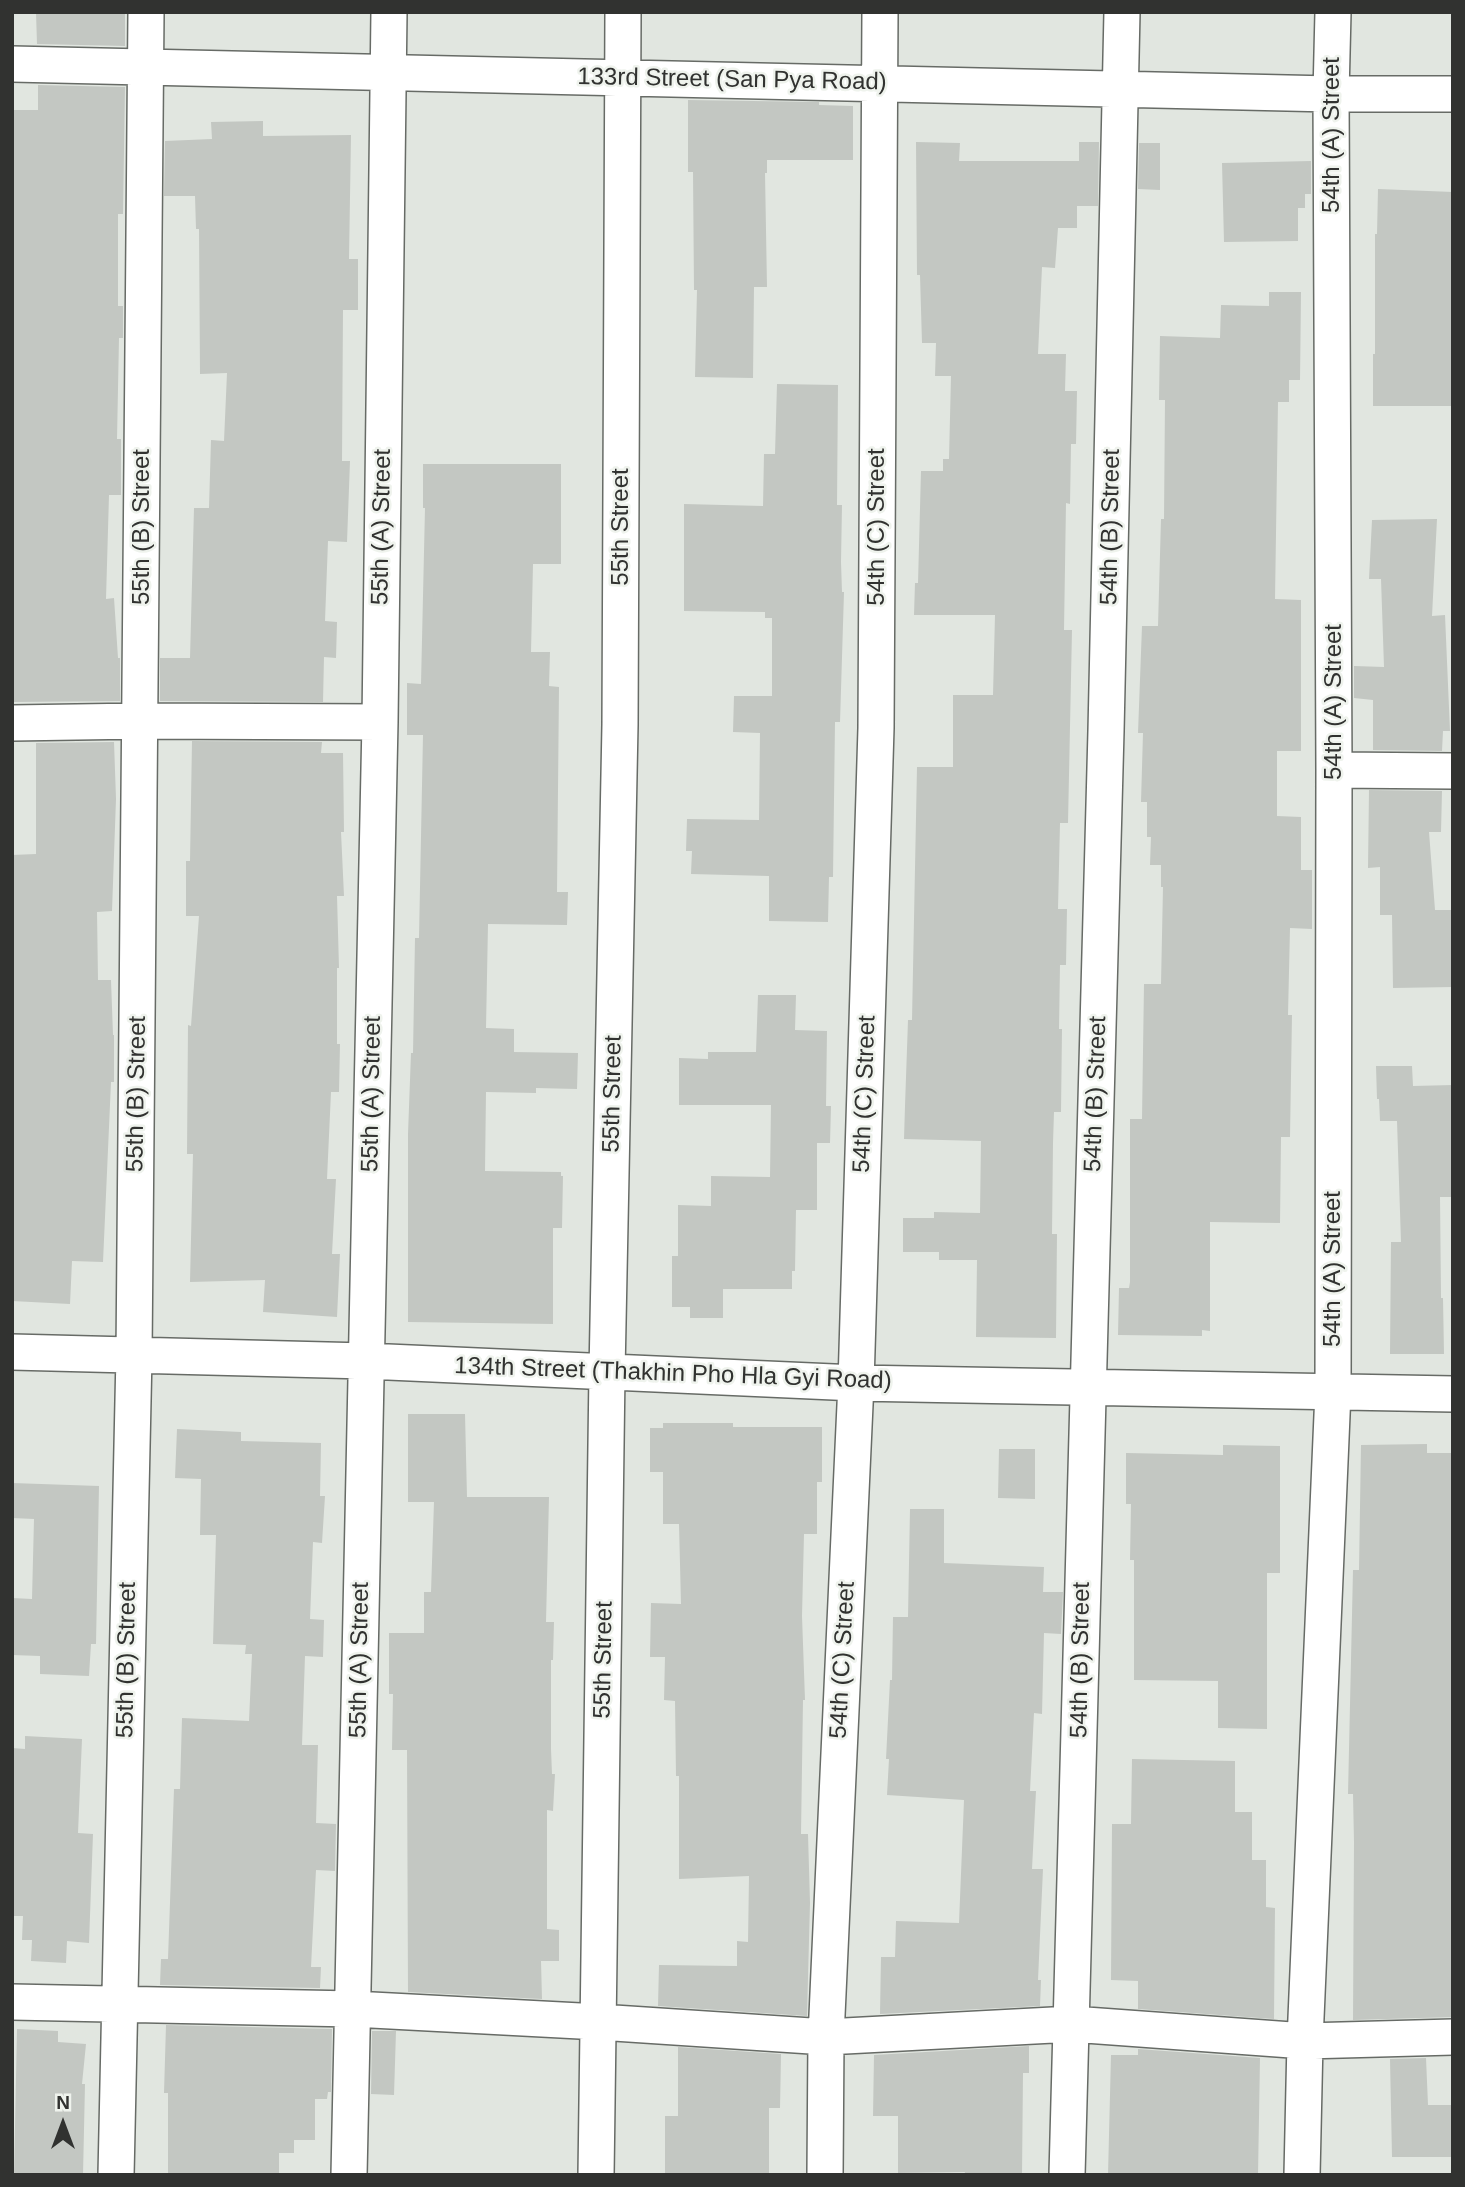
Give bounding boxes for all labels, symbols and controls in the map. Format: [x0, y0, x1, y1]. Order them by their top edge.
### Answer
street label: 54th (A) Street [1318, 57, 1346, 213]
street label: 133rd Street (San Pya Road) [577, 63, 887, 97]
street label: 54th (C) Street [863, 448, 891, 606]
street label: 55th (B) Street [128, 449, 156, 605]
street label: 55th (A) Street [366, 449, 398, 605]
street label: 54th (B) Street [1095, 449, 1127, 605]
street label: 55th Street [607, 468, 635, 586]
street label: 54th (A) Street [1320, 624, 1348, 780]
street label: 54th (C) Street [848, 1015, 882, 1173]
street label: 55th (B) Street [121, 1016, 153, 1172]
street label: 55th (A) Street [356, 1016, 388, 1172]
street label: 54th (B) Street [1079, 1016, 1113, 1172]
street label: 55th Street [598, 1035, 628, 1153]
street label: 54th (A) Street [1319, 1191, 1347, 1347]
street label: 134th Street (Thakhin Pho Hla Gyi Road) [454, 1352, 892, 1396]
street label: 54th (C) Street [825, 1581, 861, 1739]
street label: 55th (B) Street [111, 1582, 143, 1738]
street label: 55th (A) Street [344, 1582, 376, 1738]
street label: 54th (B) Street [1065, 1582, 1097, 1738]
street label: 55th Street [589, 1601, 619, 1719]
north arrow [28, 2089, 98, 2159]
text: N [56, 2092, 70, 2113]

